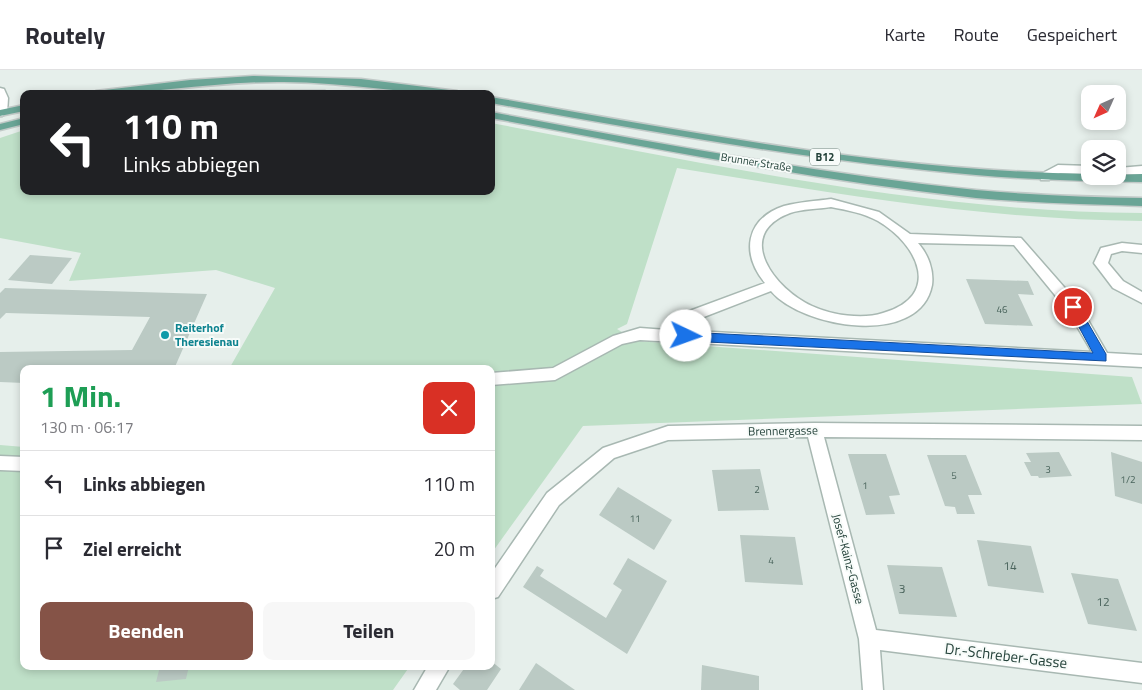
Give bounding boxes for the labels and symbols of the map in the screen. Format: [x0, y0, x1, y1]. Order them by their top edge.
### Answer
north arrow [1081, 85, 1126, 130]
road number: B12 [810, 148, 840, 165]
street label: Brunner Straße [720, 149, 793, 176]
pin [1052, 286, 1094, 328]
house number: 46 [996, 302, 1008, 317]
position arrow [659, 309, 711, 361]
place label: Reiterhof Theresienau [175, 318, 239, 351]
marker: Reiterhof Theresienau [159, 329, 171, 341]
street label: Brennergasse [748, 420, 818, 441]
house number: 3 [1045, 462, 1051, 477]
house number: 5 [951, 468, 957, 483]
house number: 1/2 [1120, 472, 1136, 487]
house number: 1 [862, 478, 868, 493]
house number: 2 [754, 482, 760, 497]
house number: 11 [629, 511, 641, 526]
street label: Josef-Kainz-Gasse [827, 512, 870, 606]
house number: 4 [768, 553, 774, 568]
house number: 14 [1003, 556, 1017, 575]
house number: 3 [899, 579, 905, 598]
house number: 12 [1096, 592, 1110, 611]
street label: Dr.-Schreber-Gasse [944, 637, 1069, 674]

